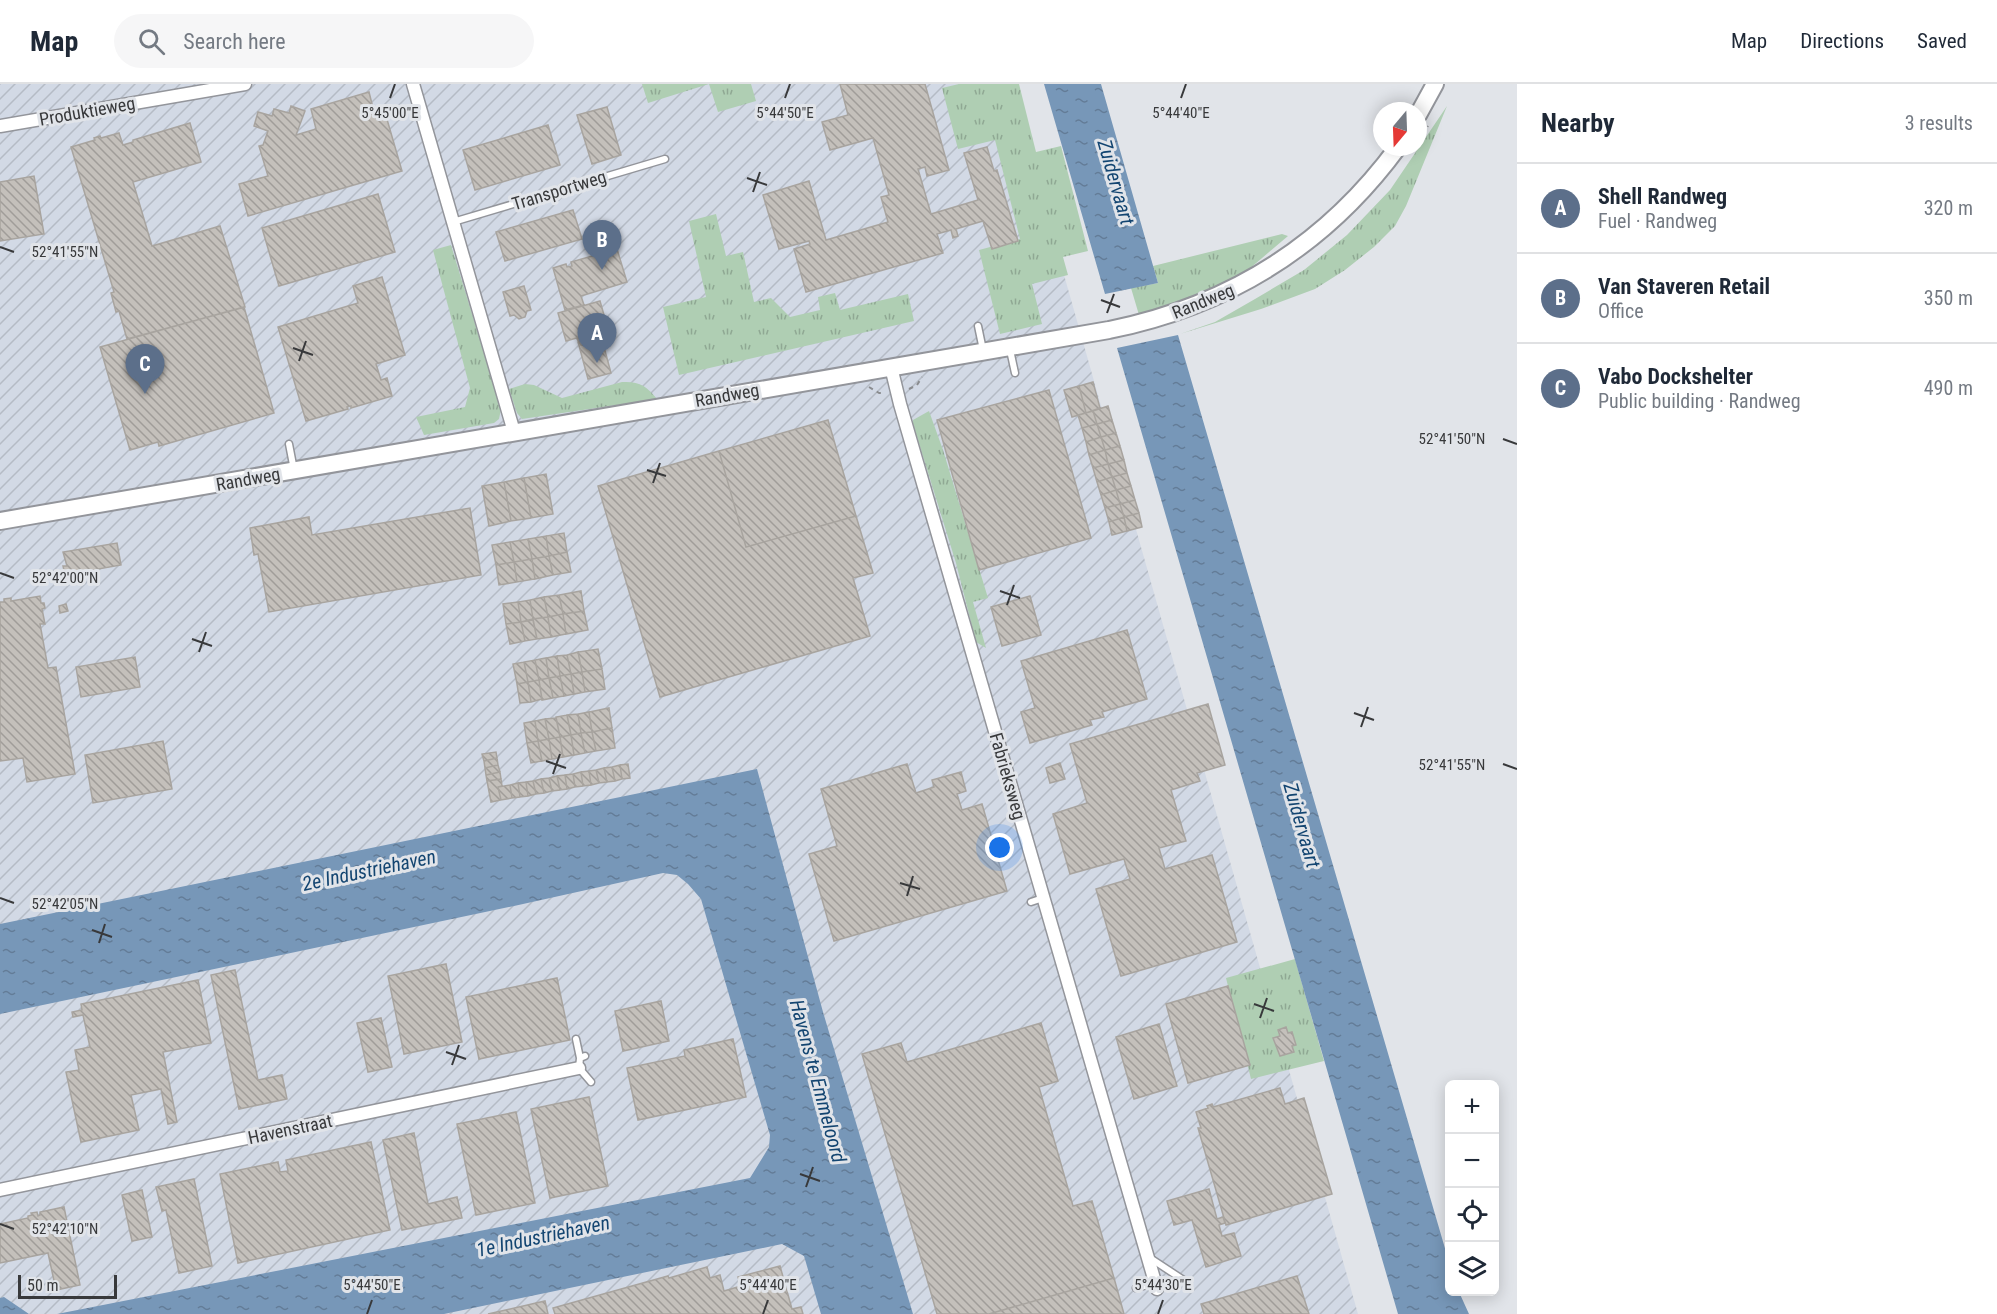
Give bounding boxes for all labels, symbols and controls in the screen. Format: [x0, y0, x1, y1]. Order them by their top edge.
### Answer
search box [114, 14, 534, 68]
text: Map [30, 25, 78, 58]
icon: search [135, 25, 168, 58]
text: Search here [183, 29, 286, 54]
text: Map [1731, 29, 1767, 53]
text: Directions [1800, 29, 1884, 53]
text: Saved [1917, 29, 1967, 53]
street label: Produktieweg [37, 92, 137, 130]
north arrow [1373, 102, 1427, 156]
text: 5°45'00"E [361, 104, 419, 122]
text: 5°44'50"E [756, 104, 814, 122]
text: 5°44'40"E [1152, 104, 1210, 122]
text: Nearby [1541, 108, 1615, 138]
text: 3 results [1905, 111, 1973, 135]
water label: Zuidervaart [1092, 136, 1140, 228]
street label: Transportweg [509, 166, 609, 214]
text: Shell Randweg [1598, 184, 1727, 209]
text: A [1555, 196, 1566, 220]
text: 320 m [1924, 196, 1973, 220]
text: Fuel · Randweg [1598, 209, 1717, 233]
pin: B [582, 220, 622, 270]
text: 52°41'55"N [32, 243, 98, 261]
text: Van Staveren Retail [1598, 274, 1770, 299]
street label: Randweg [1169, 279, 1237, 323]
text: B [1555, 286, 1566, 310]
text: 350 m [1924, 286, 1973, 310]
text: Office [1598, 299, 1644, 323]
pin: A [578, 314, 616, 363]
pin: C [126, 344, 164, 394]
text: Vabo Dockshelter [1598, 364, 1753, 389]
text: C [1555, 376, 1566, 400]
text: 490 m [1924, 376, 1973, 400]
street label: Randweg [693, 379, 761, 411]
text: Public building · Randweg [1598, 389, 1801, 413]
text: 52°41'50"N [1419, 430, 1485, 448]
street label: Randweg [214, 463, 282, 495]
text: 52°42'00"N [32, 569, 98, 587]
street label: Fabrieksweg [986, 730, 1030, 822]
text: 52°41'55"N [1419, 756, 1485, 774]
water label: Zuidervaart [1278, 779, 1326, 871]
your location [985, 833, 1014, 862]
water label: 2e Industriehaven [300, 844, 438, 896]
text: 52°42'05"N [32, 895, 98, 913]
water label: Havens te Emmeloord [785, 997, 851, 1166]
map controls [1445, 1080, 1499, 1296]
button: + [1445, 1080, 1499, 1134]
street label: Havenstraat [246, 1110, 334, 1148]
button: − [1445, 1134, 1499, 1188]
button: locate [1445, 1188, 1499, 1242]
water label: 1e Industriehaven [474, 1210, 612, 1262]
text: 52°42'10"N [32, 1220, 98, 1238]
button: layers [1445, 1242, 1499, 1296]
scale bar [18, 1272, 117, 1300]
text: 50 m [27, 1276, 59, 1295]
text: 5°44'50"E [343, 1276, 401, 1294]
text: 5°44'40"E [739, 1276, 797, 1294]
text: 5°44'30"E [1134, 1276, 1192, 1294]

